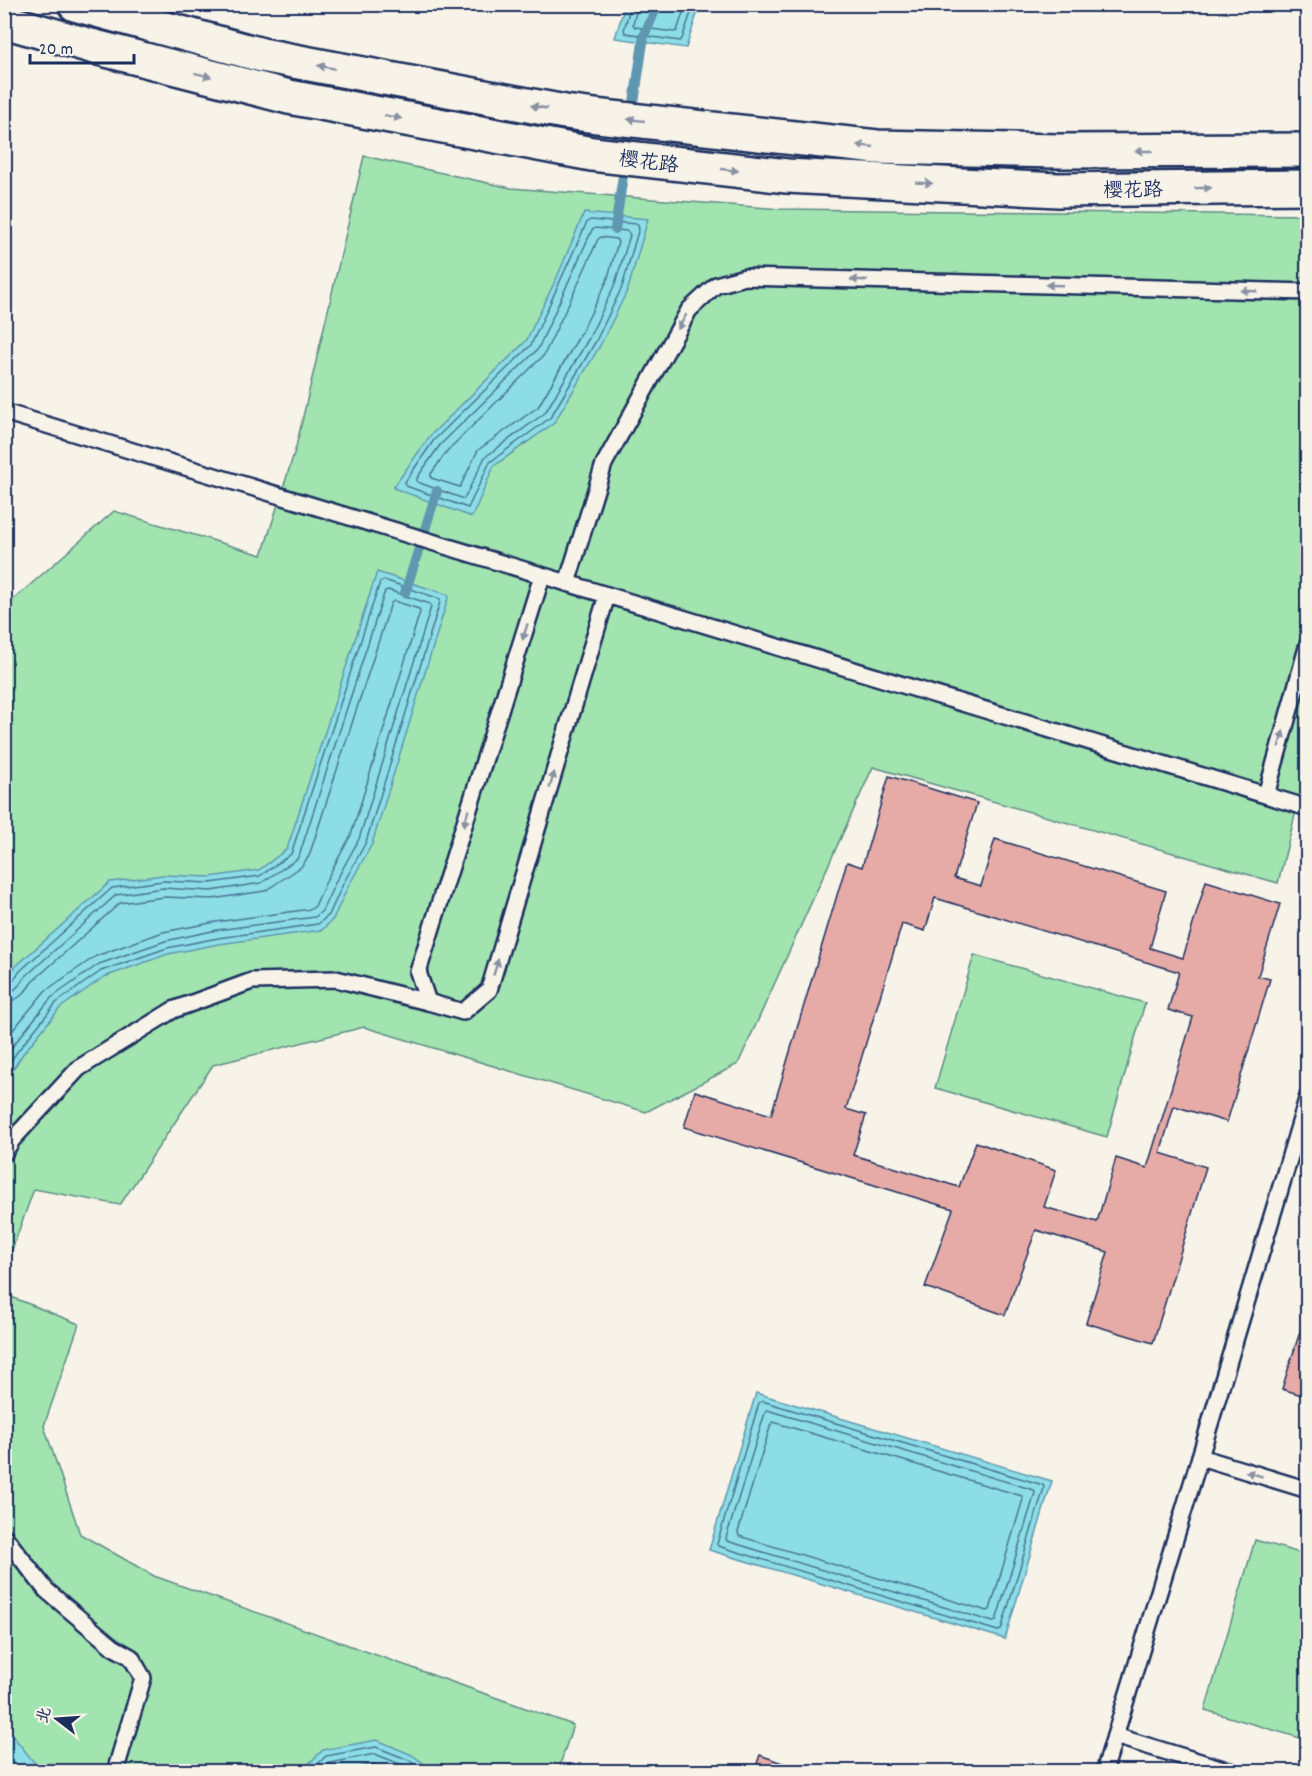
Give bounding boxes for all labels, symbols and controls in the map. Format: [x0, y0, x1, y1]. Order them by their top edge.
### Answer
scale bar [30, 27, 134, 65]
text: 20 m [39, 38, 73, 63]
one-way arrow [317, 62, 336, 71]
one-way arrow [194, 70, 212, 80]
one-way arrow [529, 102, 548, 111]
one-way arrow [384, 113, 403, 122]
one-way arrow [626, 115, 645, 125]
one-way arrow [856, 141, 875, 151]
street label: 樱花路 [617, 146, 681, 182]
one-way arrow [1135, 146, 1154, 156]
one-way arrow [720, 165, 739, 175]
street label: 樱花路 [1103, 177, 1164, 207]
one-way arrow [915, 179, 934, 188]
one-way arrow [1194, 184, 1213, 193]
one-way arrow [850, 276, 869, 285]
one-way arrow [1045, 281, 1064, 290]
one-way arrow [1240, 286, 1259, 295]
one-way arrow [677, 314, 687, 331]
one-way arrow [520, 623, 529, 641]
one-way arrow [1277, 730, 1286, 748]
one-way arrow [548, 771, 557, 789]
one-way arrow [461, 809, 471, 827]
one-way arrow [492, 958, 501, 976]
one-way arrow [1245, 1468, 1263, 1478]
north arrow [27, 1689, 87, 1749]
text: 北 [32, 1704, 58, 1726]

